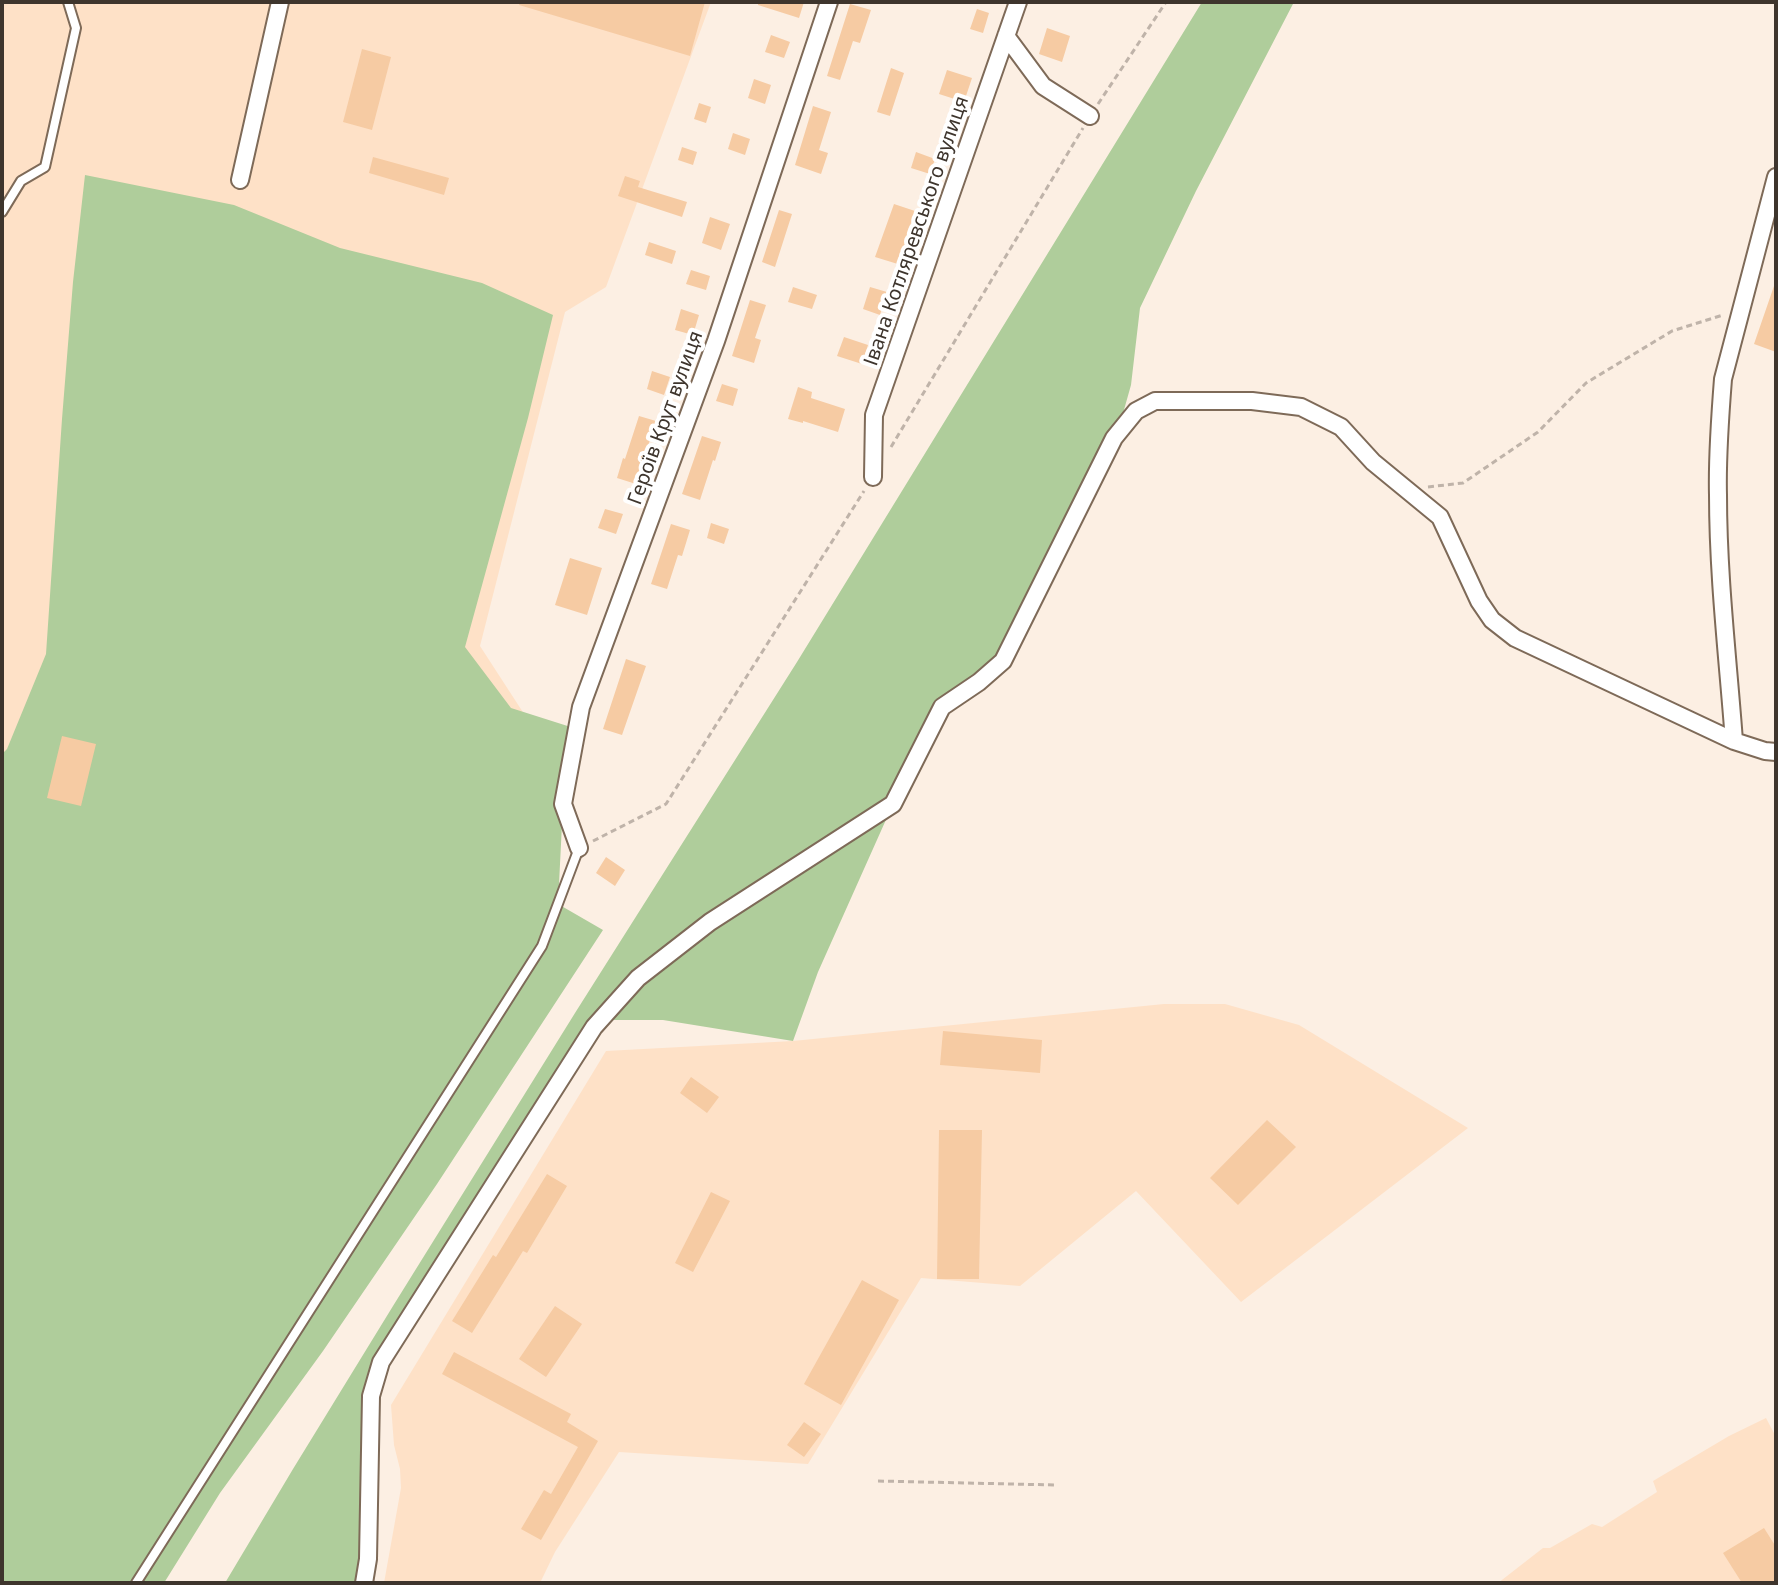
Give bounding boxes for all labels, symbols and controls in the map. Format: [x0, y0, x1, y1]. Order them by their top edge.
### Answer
street label: Івана Котляревського вулиця [859, 93, 975, 369]
street label: Героїв Крут вулиця [623, 328, 709, 508]

